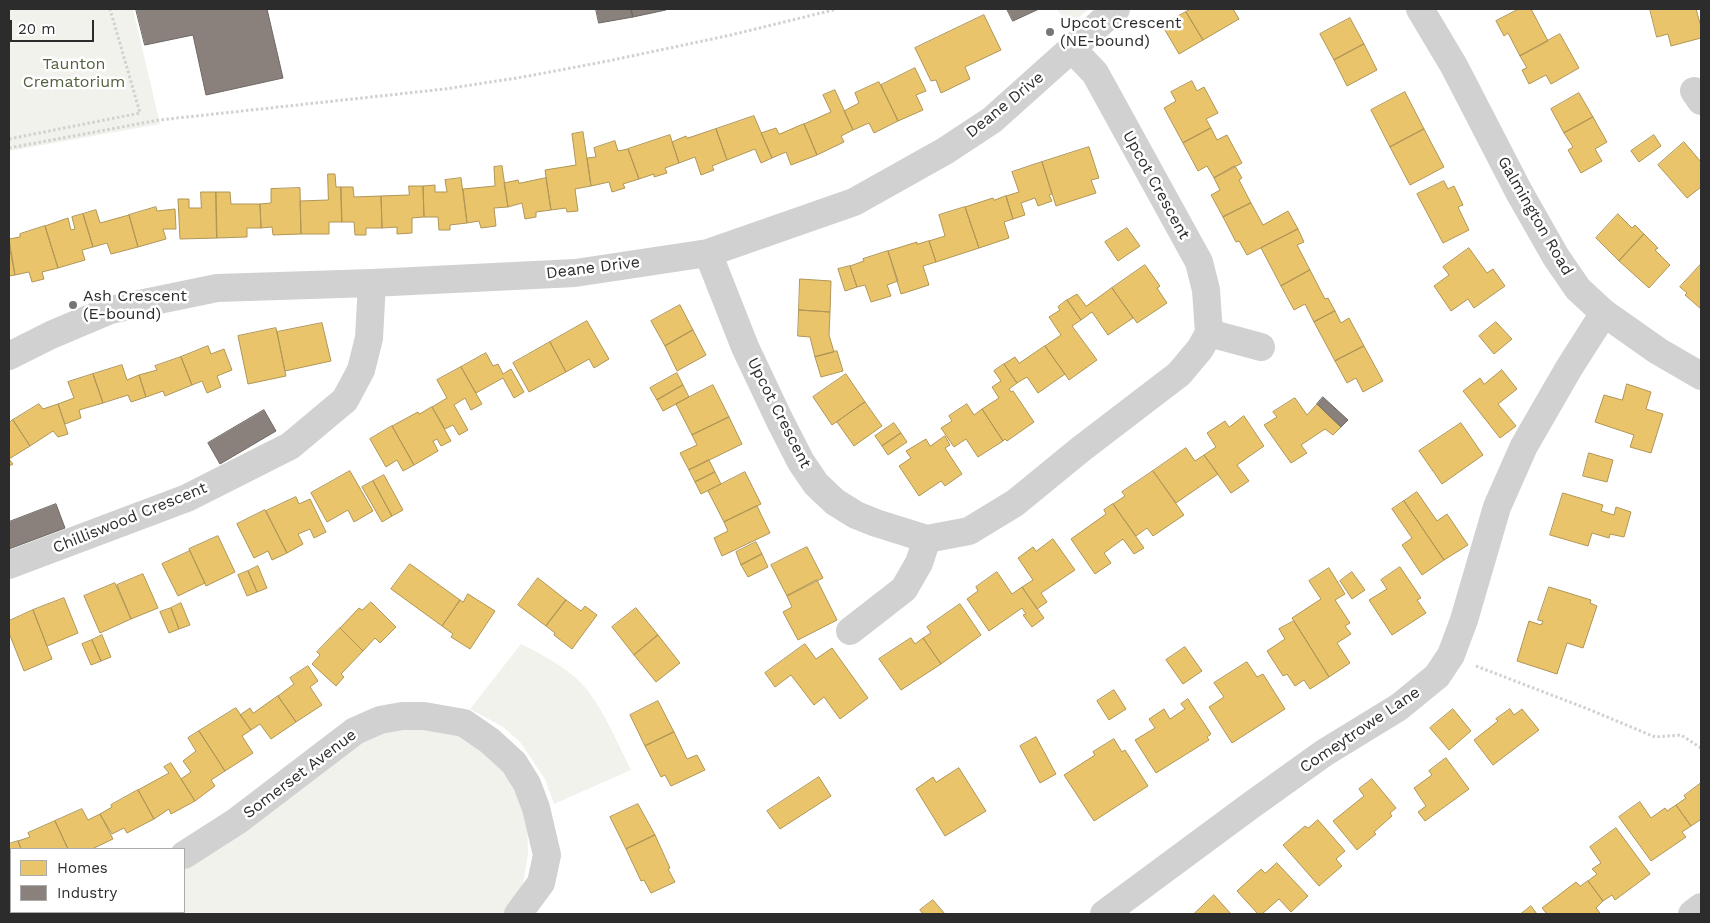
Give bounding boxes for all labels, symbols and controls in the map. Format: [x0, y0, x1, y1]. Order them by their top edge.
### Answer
scale bar [12, 10, 96, 42]
place label: Upcot Crescent (NE-bound) [1060, 13, 1181, 51]
text: 20 m [18, 20, 56, 38]
marker: Upcot Crescent (NE-bound) [1044, 26, 1056, 38]
park label: Taunton Crematorium [23, 54, 125, 92]
street label: Deane Drive [962, 68, 1048, 142]
street label: Upcot Crescent [1118, 127, 1194, 243]
street label: Galmington Road [1493, 153, 1577, 279]
street label: Deane Drive [545, 253, 641, 283]
place label: Ash Crescent (E-bound) [83, 286, 187, 324]
marker: Ash Crescent (E-bound) [67, 299, 79, 311]
street label: Upcot Crescent [743, 355, 815, 471]
street label: Chilliswood Crescent [50, 478, 210, 558]
street label: Comeytrowe Lane [1296, 683, 1424, 777]
street label: Somerset Avenue [240, 725, 360, 823]
legend [10, 848, 185, 913]
text: Homes [57, 859, 108, 877]
text: Industry [57, 884, 117, 902]

